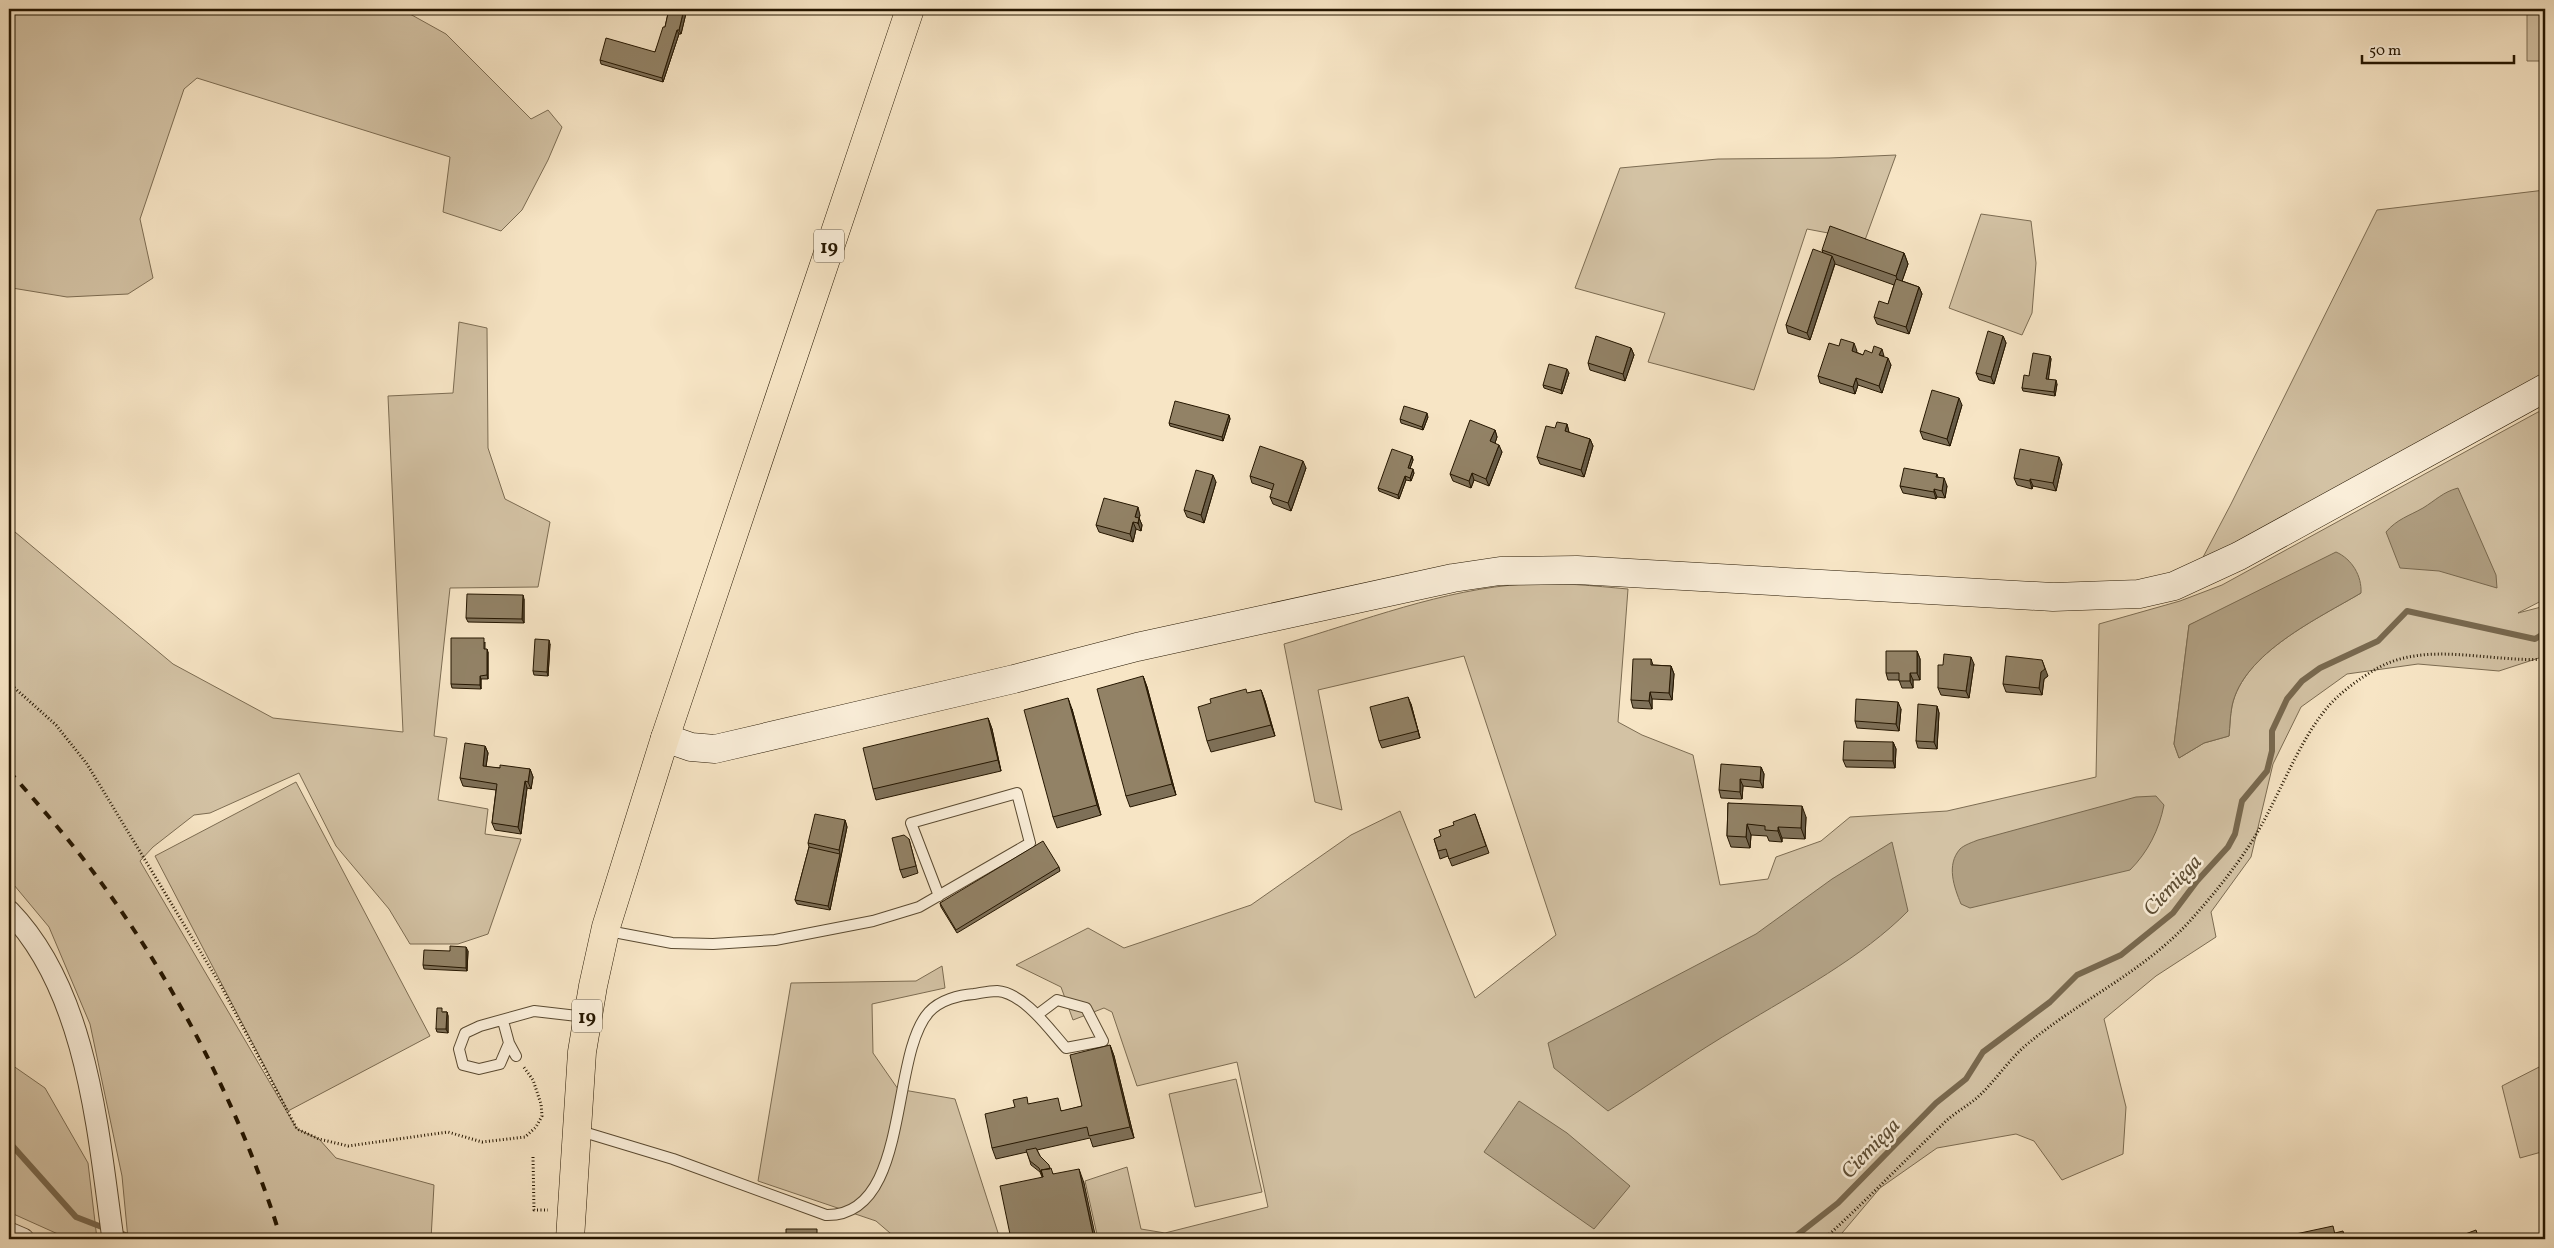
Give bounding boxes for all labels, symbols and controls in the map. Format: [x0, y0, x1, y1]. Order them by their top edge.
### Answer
scale bar [2362, 32, 2514, 64]
text: 50 m [2369, 41, 2401, 62]
road number: 19 [814, 230, 844, 262]
water label: Ciemięga [2137, 849, 2209, 923]
road number: 19 [572, 999, 602, 1032]
water label: Ciemięga [1835, 1112, 1907, 1186]

